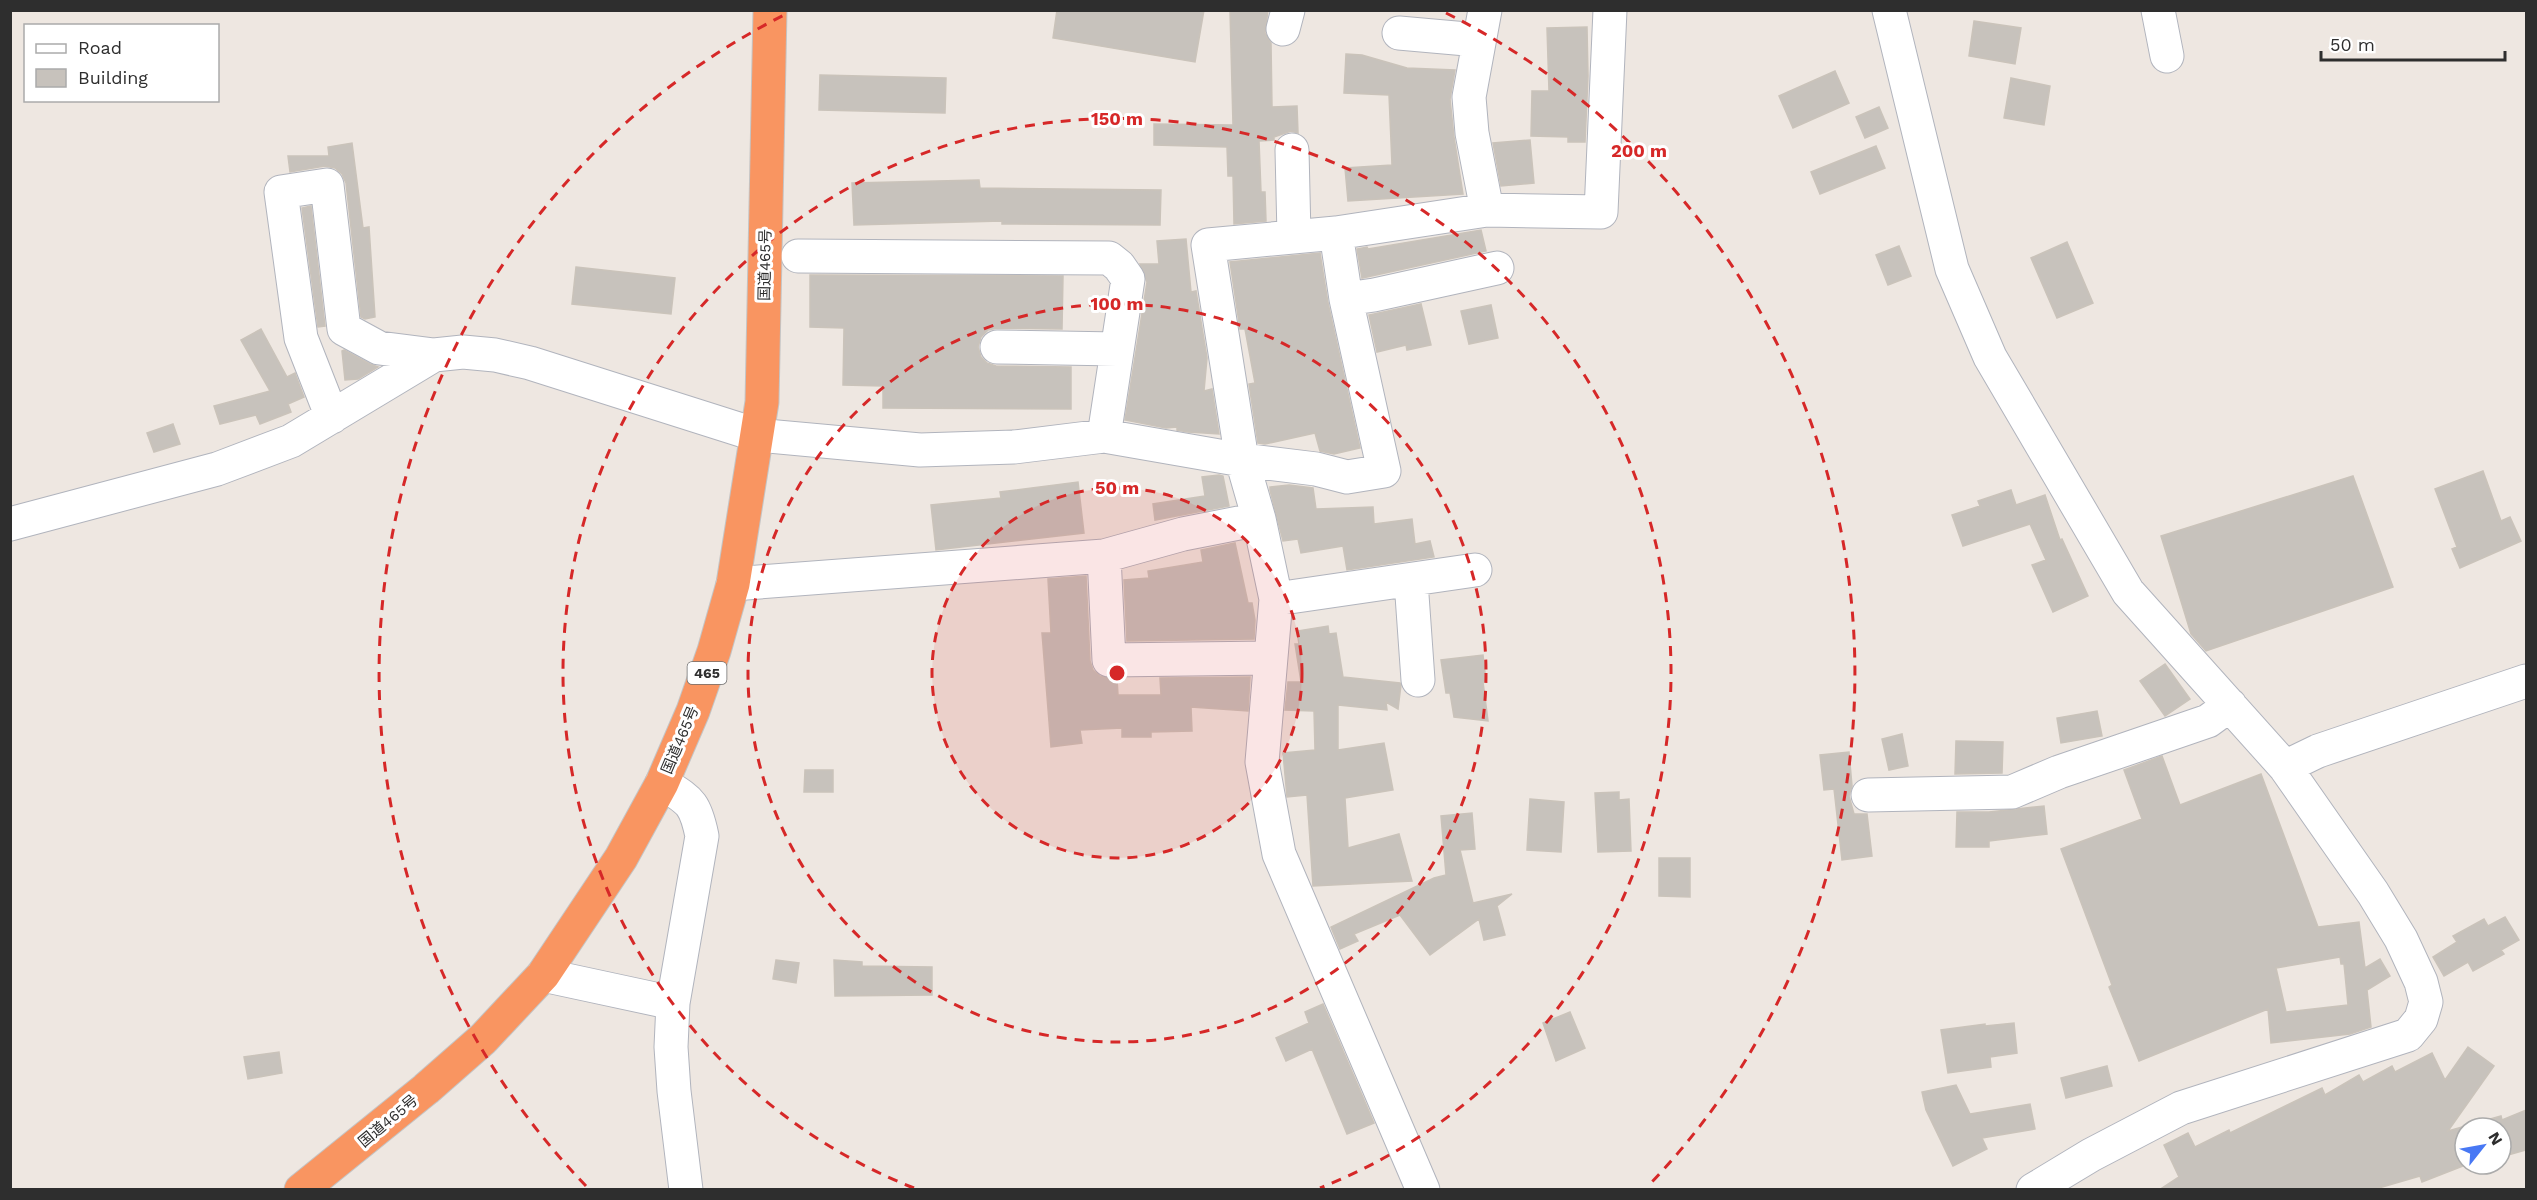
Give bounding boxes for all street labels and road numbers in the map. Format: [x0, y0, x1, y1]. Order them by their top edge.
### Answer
street label: 国道465号 [755, 229, 775, 301]
road number: 465 [688, 662, 726, 684]
street label: 国道465号 [658, 703, 702, 777]
street label: 国道465号 [355, 1091, 421, 1151]

